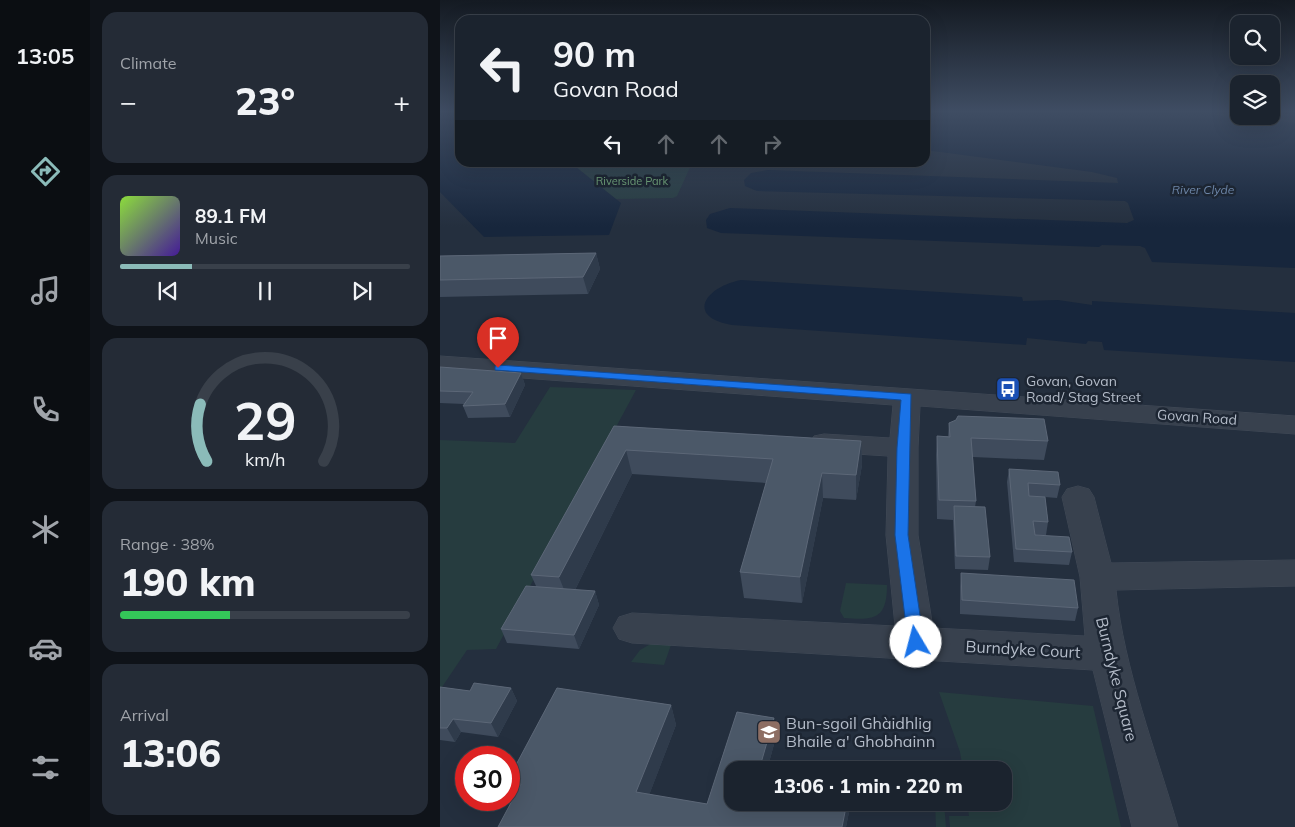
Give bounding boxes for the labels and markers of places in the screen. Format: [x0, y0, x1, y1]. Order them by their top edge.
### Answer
pin [477, 317, 519, 368]
place label: Govan, Govan Road/ Stag Street [1026, 372, 1141, 406]
bus stop icon: Govan, Govan Road/ Stag Street [995, 376, 1021, 402]
place label: Bun-sgoil Ghàidhlig Bhaile a' Ghobhainn [786, 713, 935, 751]
school or university icon: Bun-sgoil Ghàidhlig Bhaile a' Ghobhainn [756, 719, 782, 745]

